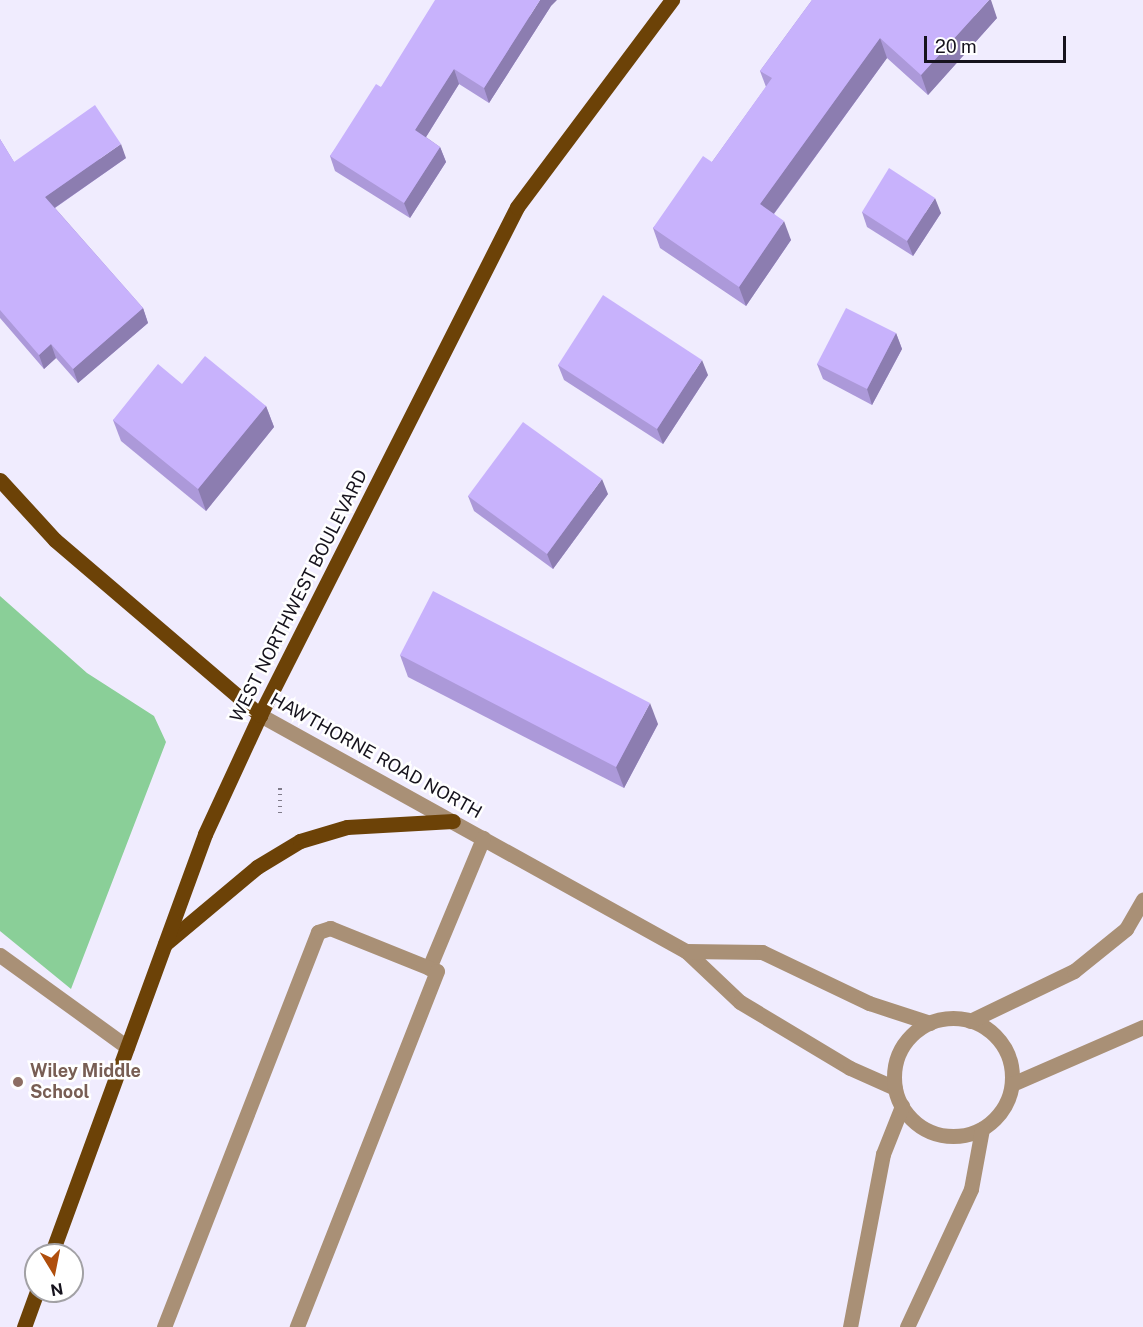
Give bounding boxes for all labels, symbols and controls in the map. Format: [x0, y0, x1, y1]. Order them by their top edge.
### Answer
scale bar [927, 24, 1070, 62]
text: 20 m [935, 36, 977, 57]
street label: WEST NORTHWEST BOULEVARD [226, 466, 372, 726]
street label: HAWTHORNE ROAD NORTH [266, 689, 486, 823]
place label: Wiley Middle School [30, 1061, 141, 1104]
marker: Wiley Middle School [11, 1075, 25, 1089]
north arrow [24, 1243, 84, 1303]
text: N [49, 1279, 65, 1300]

